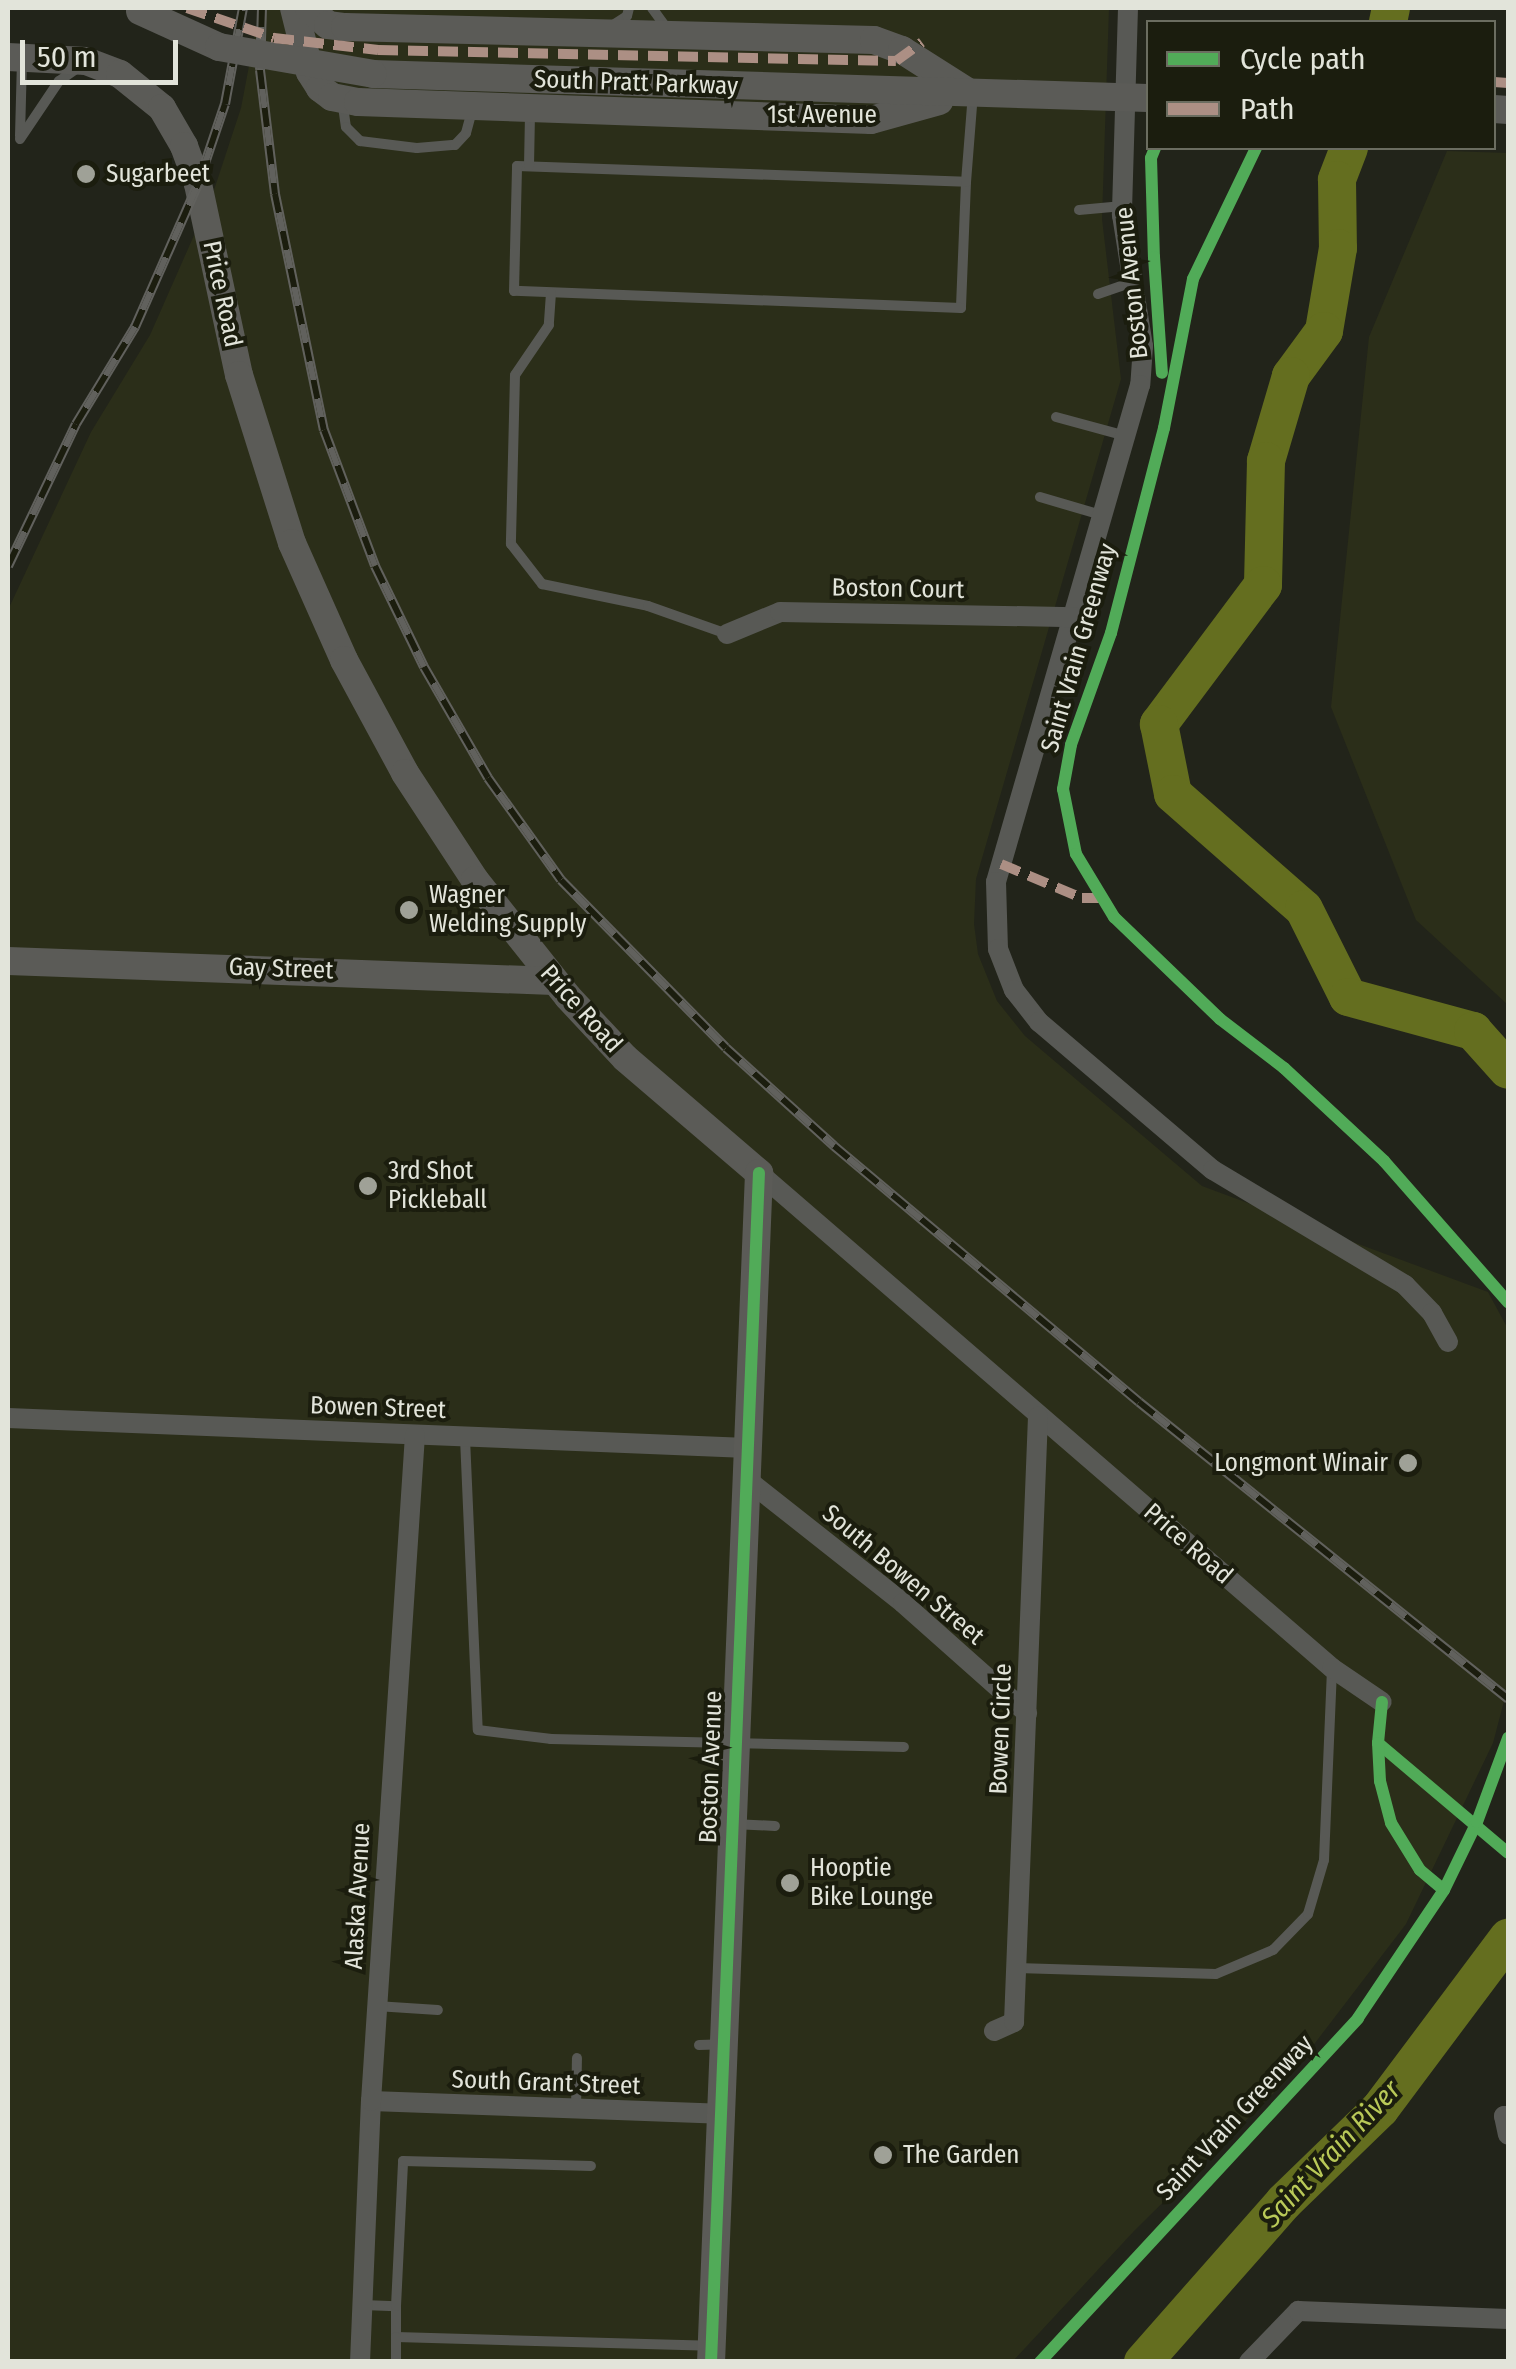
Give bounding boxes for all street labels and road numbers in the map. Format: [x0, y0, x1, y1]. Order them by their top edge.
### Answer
street label: South Pratt Parkway [533, 64, 739, 102]
street label: 1st Avenue [767, 100, 877, 130]
street label: Boston Avenue [1109, 206, 1155, 360]
street label: Price Road [196, 238, 248, 350]
street label: Saint Vrain Greenway [1035, 540, 1123, 756]
street label: Boston Court [831, 573, 965, 605]
street label: Gay Street [228, 952, 334, 986]
street label: Price Road [534, 959, 628, 1059]
street label: Bowen Street [309, 1391, 447, 1425]
street label: Price Road [1137, 1497, 1239, 1591]
street label: South Bowen Street [816, 1499, 990, 1651]
street label: Bowen Circle [984, 1663, 1018, 1795]
street label: Boston Avenue [693, 1690, 729, 1844]
street label: Alaska Avenue [339, 1822, 377, 1970]
street label: Saint Vrain Greenway [1151, 2029, 1319, 2207]
street label: South Grant Street [451, 2065, 641, 2101]

